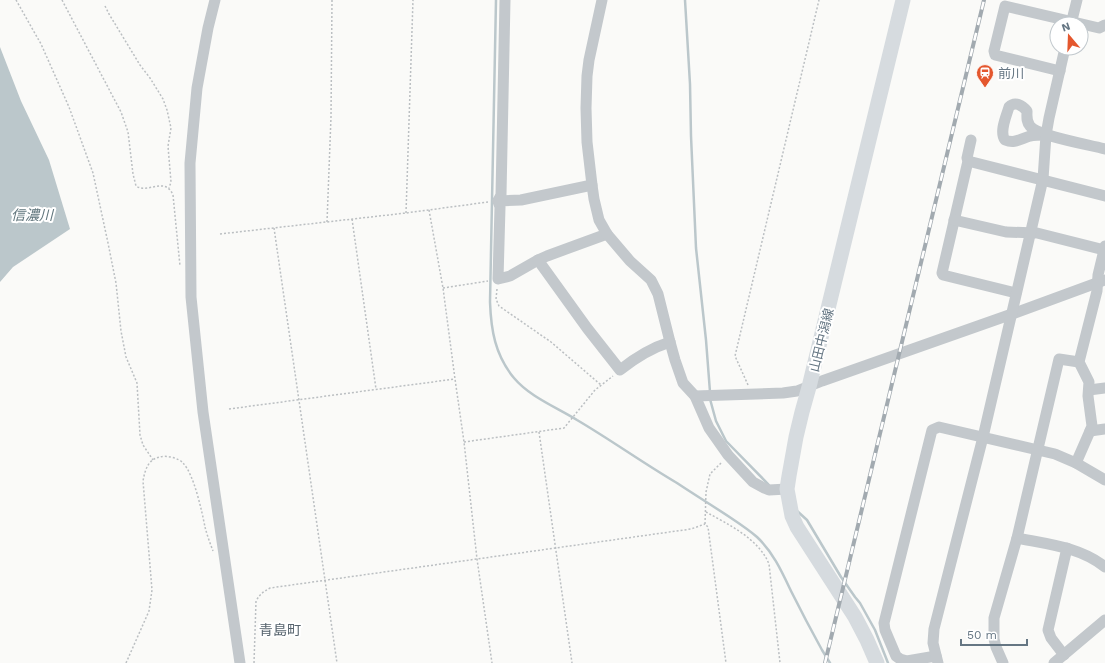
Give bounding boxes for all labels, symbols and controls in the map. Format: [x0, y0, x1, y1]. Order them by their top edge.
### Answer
north arrow [1049, 16, 1089, 56]
text: N [1060, 20, 1072, 34]
station icon: 前川 [975, 63, 995, 88]
place label: 前川 [998, 66, 1024, 81]
water label: 信濃川 [11, 207, 55, 223]
street label: 山田中潟線 [806, 307, 837, 373]
scale bar [961, 621, 1027, 647]
district label: 青島町 [259, 622, 301, 638]
text: 50 m [967, 628, 997, 642]

